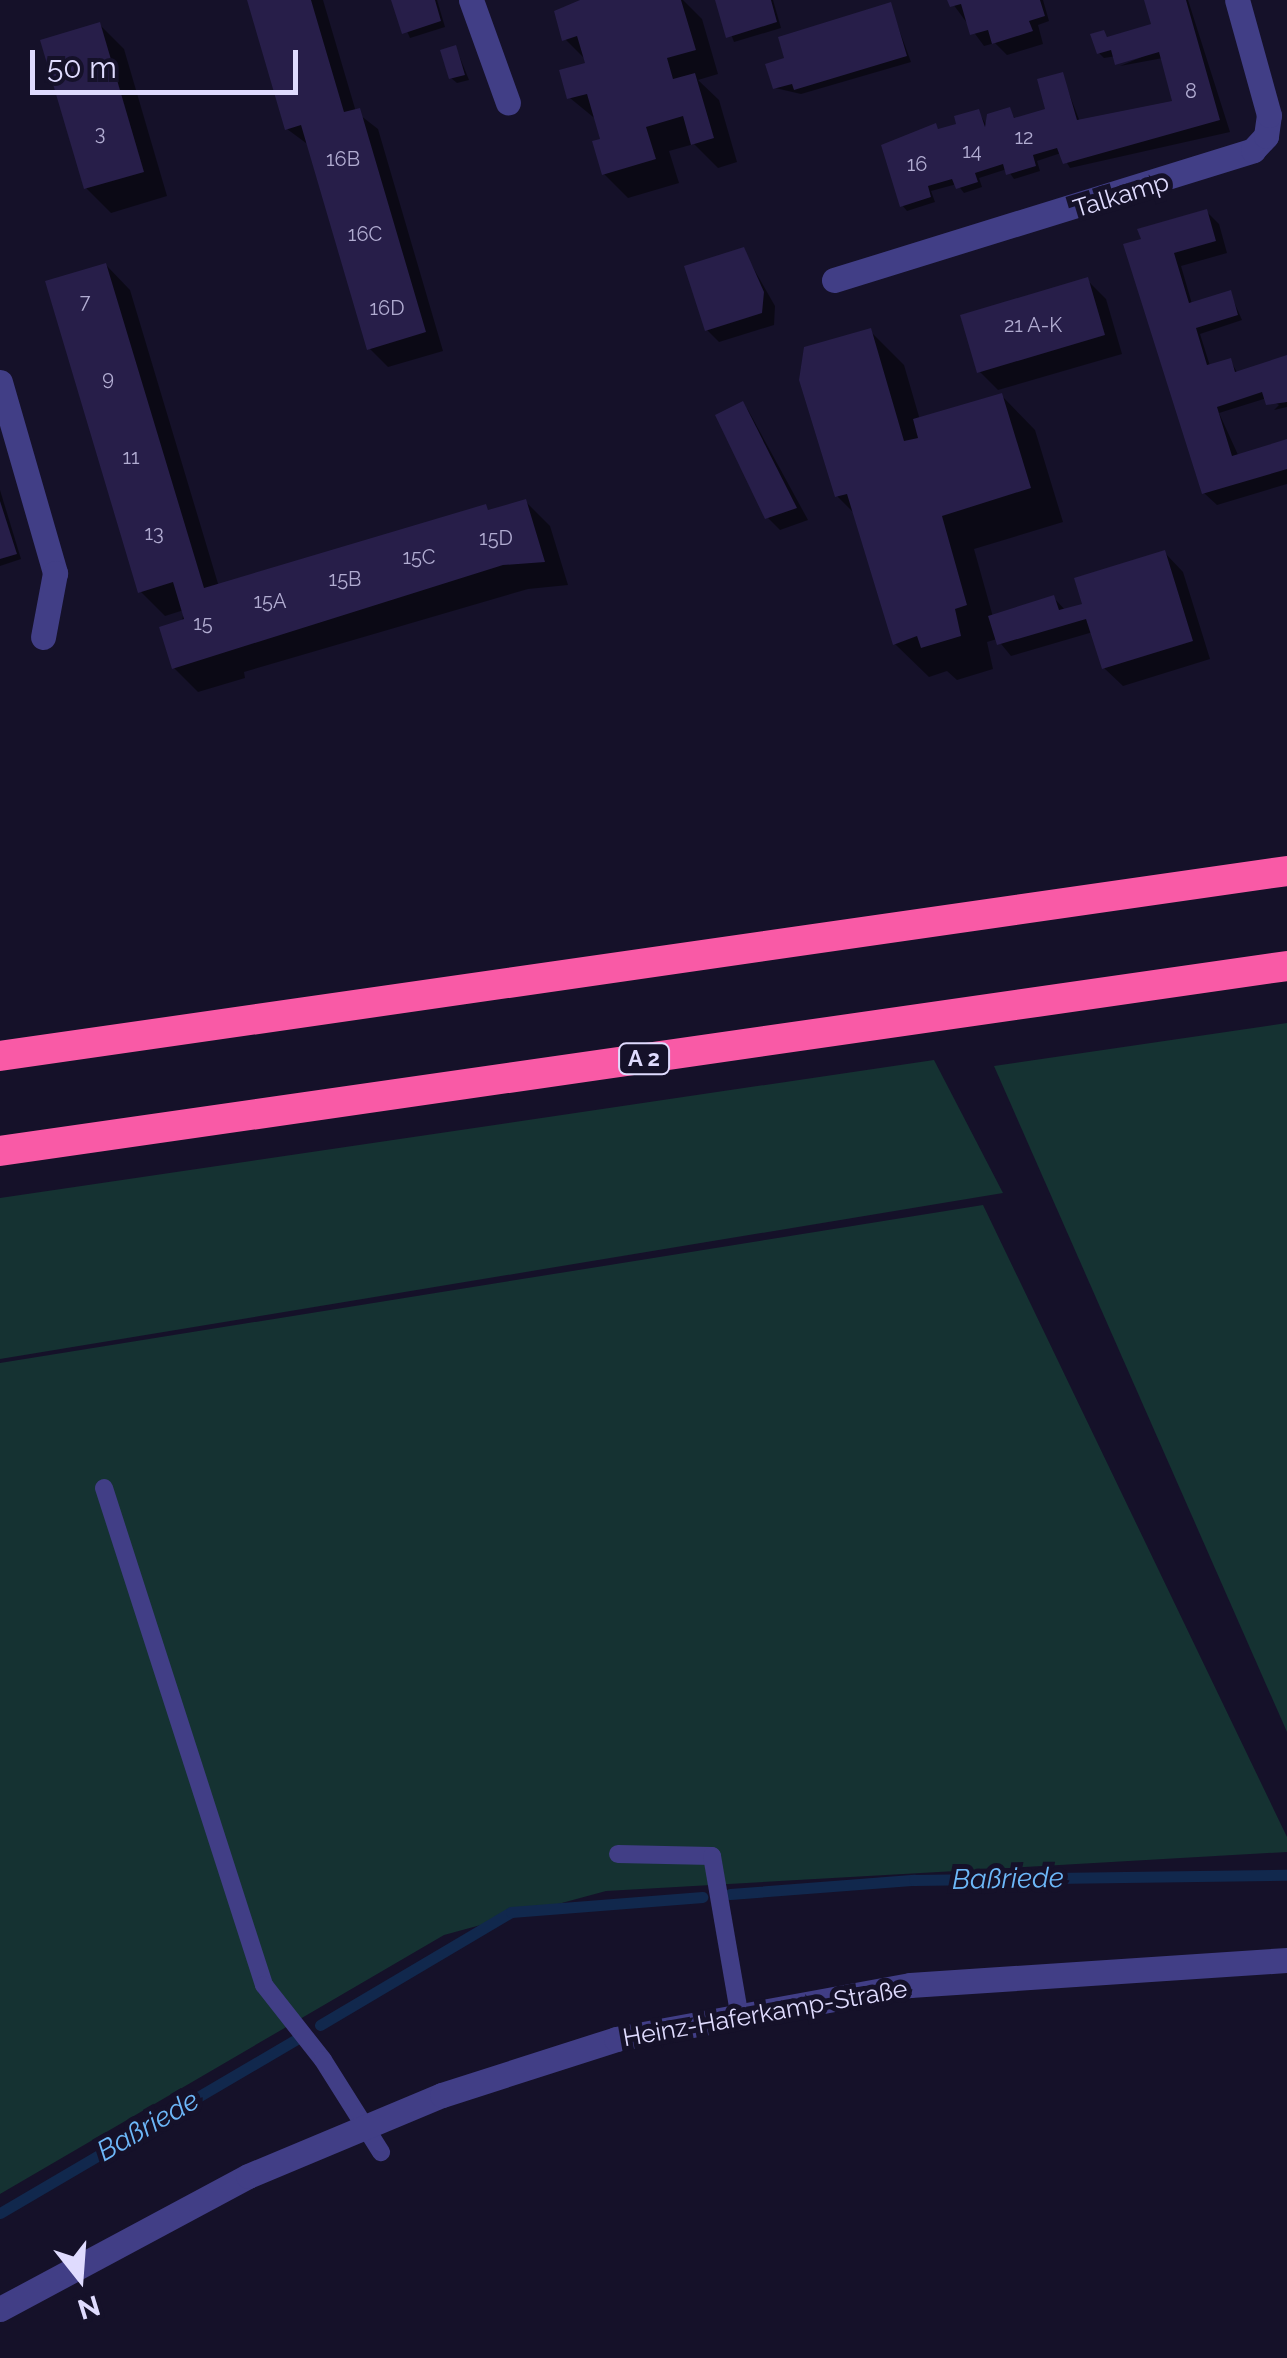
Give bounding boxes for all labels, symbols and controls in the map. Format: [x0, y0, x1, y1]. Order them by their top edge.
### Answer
scale bar [35, 30, 302, 92]
text: 50 m [47, 50, 117, 85]
house number: 8 [1185, 79, 1197, 103]
house number: 3 [95, 121, 105, 145]
house number: 12 [1015, 125, 1033, 149]
house number: 14 [962, 139, 982, 163]
house number: 16B [326, 147, 360, 171]
house number: 16 [907, 152, 927, 176]
street label: Talkamp [1070, 166, 1172, 224]
house number: 16C [348, 222, 382, 246]
house number: 7 [80, 289, 90, 313]
house number: 16D [370, 296, 404, 320]
house number: 21 A-K [1004, 313, 1062, 337]
house number: 9 [102, 366, 114, 390]
house number: 11 [122, 445, 140, 469]
house number: 13 [144, 521, 164, 545]
house number: 15D [479, 526, 513, 550]
house number: 15C [402, 545, 436, 569]
house number: 15B [329, 567, 361, 591]
house number: 15A [254, 589, 286, 613]
house number: 15 [193, 611, 213, 635]
road number: A 2 [616, 1042, 672, 1076]
water label: Baßriede [952, 1861, 1064, 1897]
street label: Heinz-Haferkamp-Straße [620, 1973, 910, 2053]
water label: Baßriede [91, 2084, 205, 2168]
north arrow [30, 2228, 130, 2328]
text: N [74, 2288, 104, 2326]

